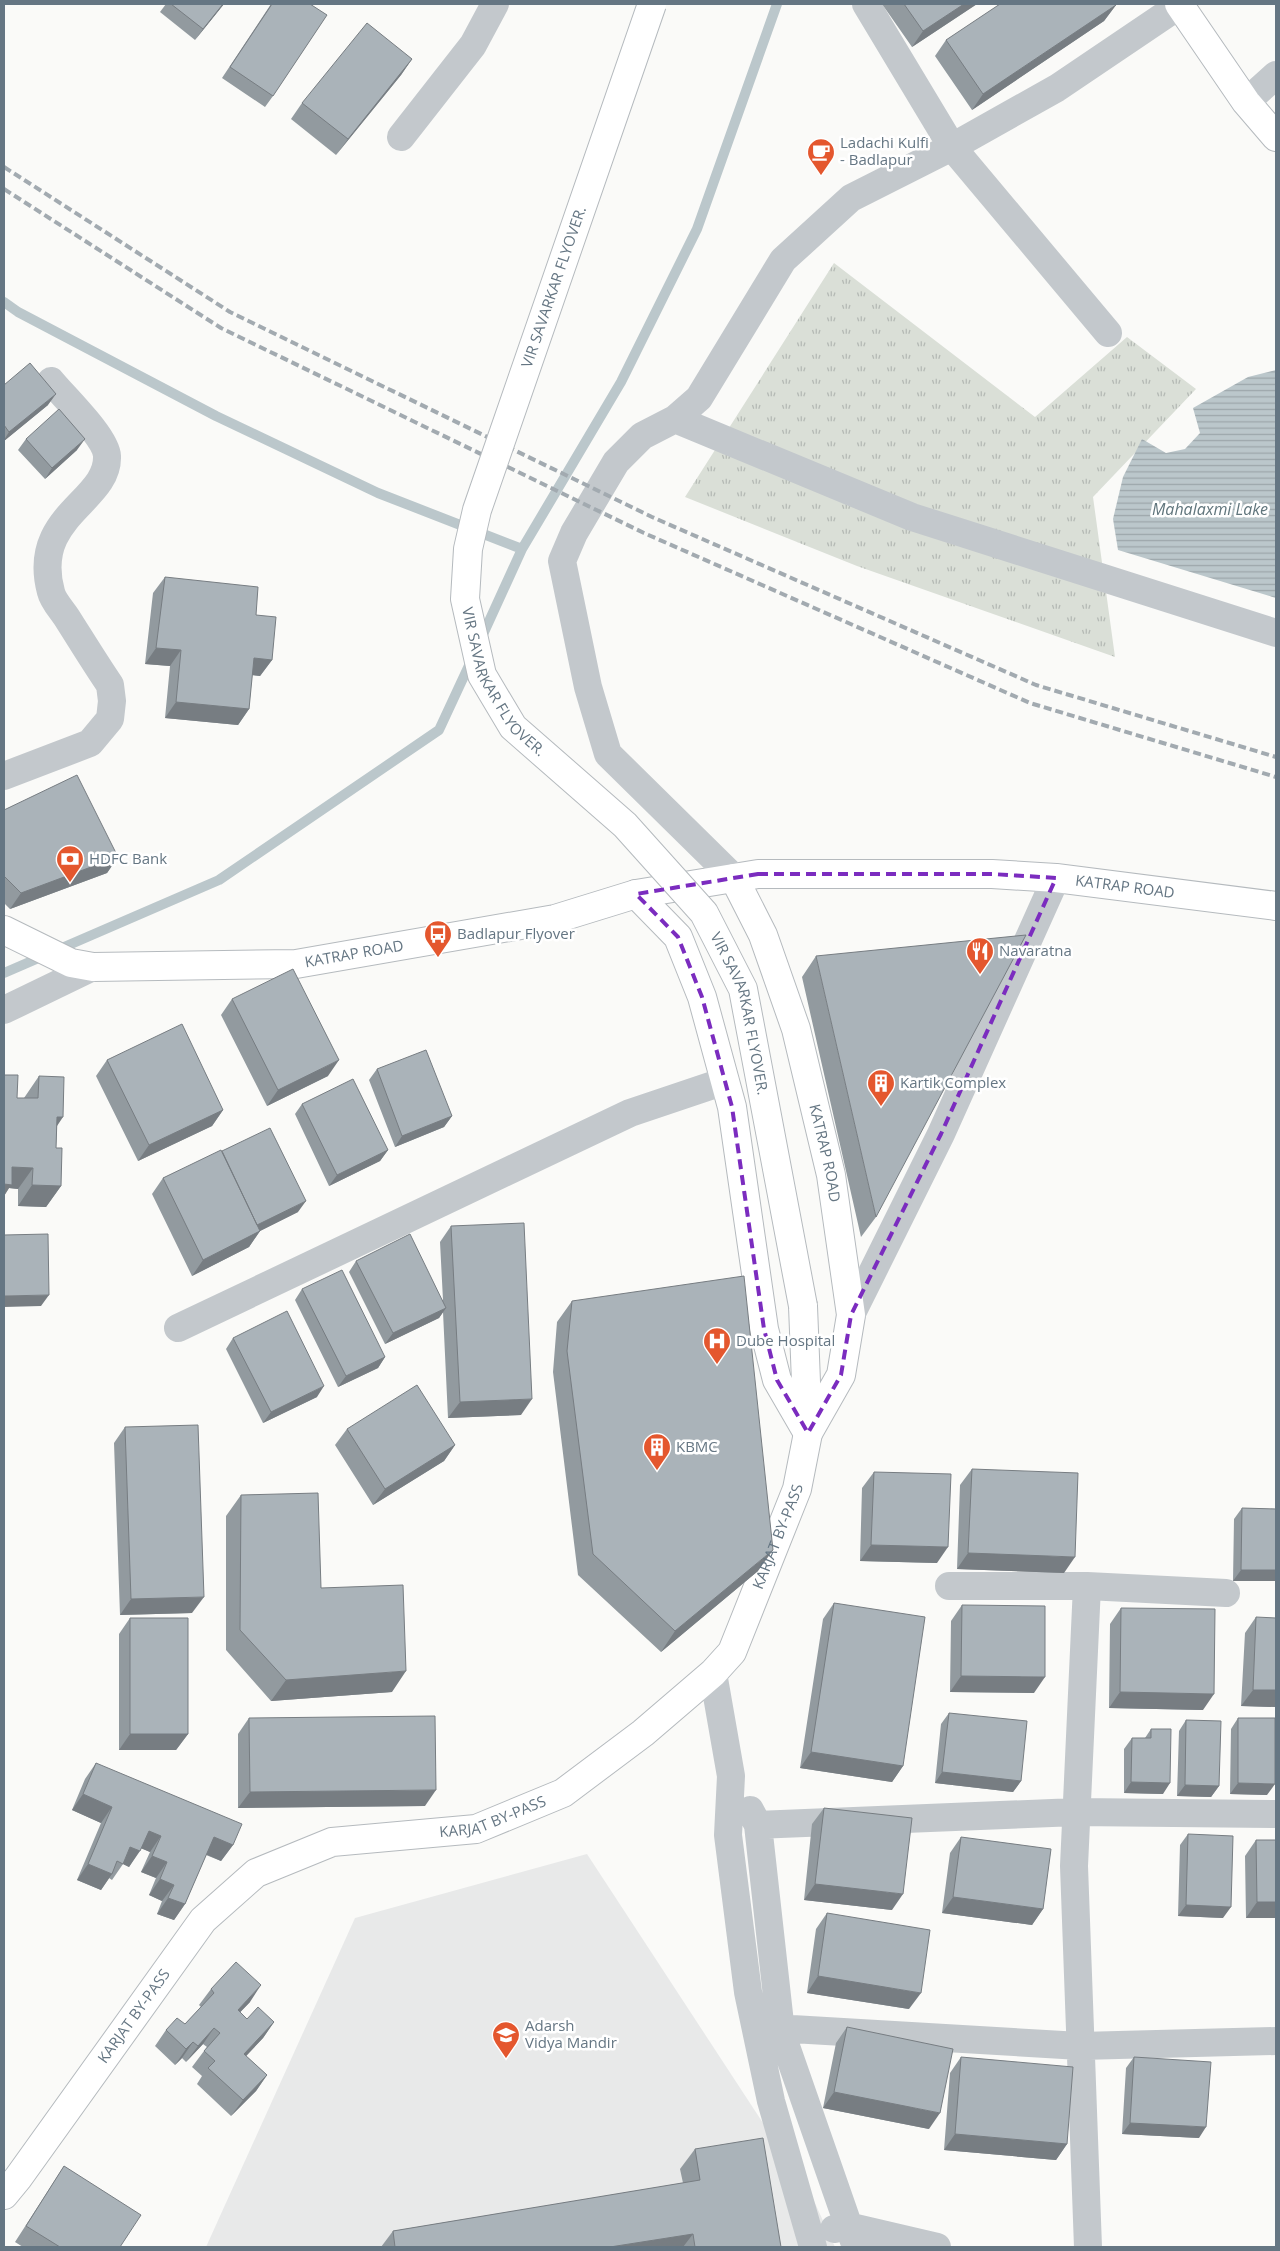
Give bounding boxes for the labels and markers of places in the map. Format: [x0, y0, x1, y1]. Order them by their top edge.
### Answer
place label: Ladachi Kulfi - Badlapur [840, 132, 929, 169]
cafe icon: Ladachi Kulfi - Badlapur [806, 137, 836, 176]
bank icon: HDFC Bank [55, 844, 85, 883]
place label: HDFC Bank [89, 848, 167, 868]
bus stop icon: Badlapur Flyover [423, 919, 453, 958]
place label: Badlapur Flyover [457, 923, 575, 943]
restaurant icon: Navaratna [965, 936, 995, 975]
place label: Navaratna [999, 940, 1072, 960]
building icon: Kartik Complex [866, 1068, 896, 1107]
place label: Kartik Complex [900, 1072, 1006, 1092]
hospital icon: Dube Hospital [702, 1326, 732, 1365]
place label: Dube Hospital [736, 1330, 835, 1350]
building icon: KBMC [642, 1432, 672, 1471]
place label: KBMC [676, 1436, 718, 1456]
place label: Adarsh Vidya Mandir [525, 2015, 617, 2052]
school or university icon: Adarsh Vidya Mandir [491, 2020, 521, 2059]

